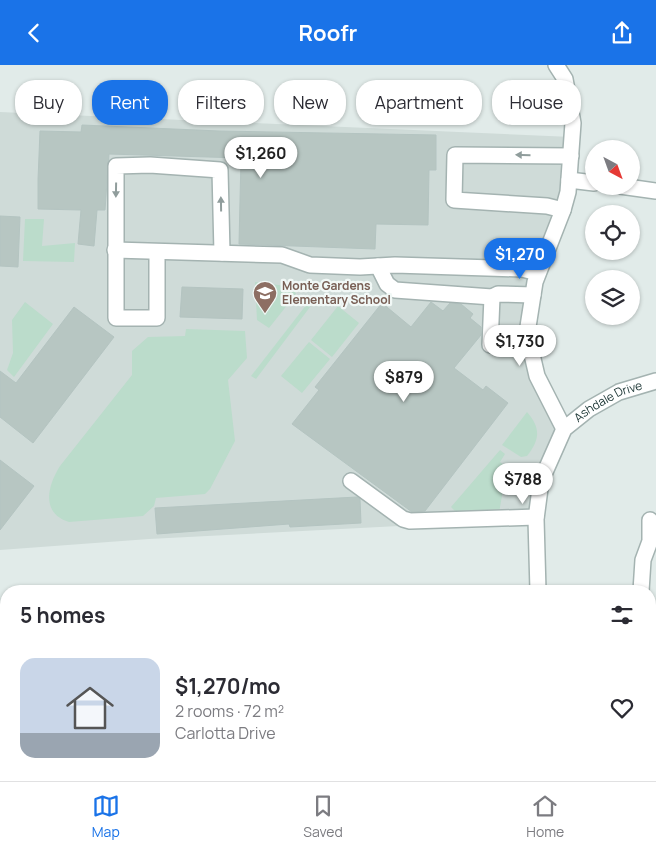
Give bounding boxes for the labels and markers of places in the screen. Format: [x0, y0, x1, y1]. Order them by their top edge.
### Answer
pin: $1,260 [220, 137, 302, 179]
pin: $1,270 [479, 237, 561, 280]
place label: Monte Gardens Elementary School [282, 277, 391, 308]
school or university icon: Monte Gardens Elementary School [252, 280, 278, 314]
pin: $1,730 [479, 325, 561, 367]
pin: $879 [374, 361, 434, 403]
pin: $788 [493, 463, 553, 505]

